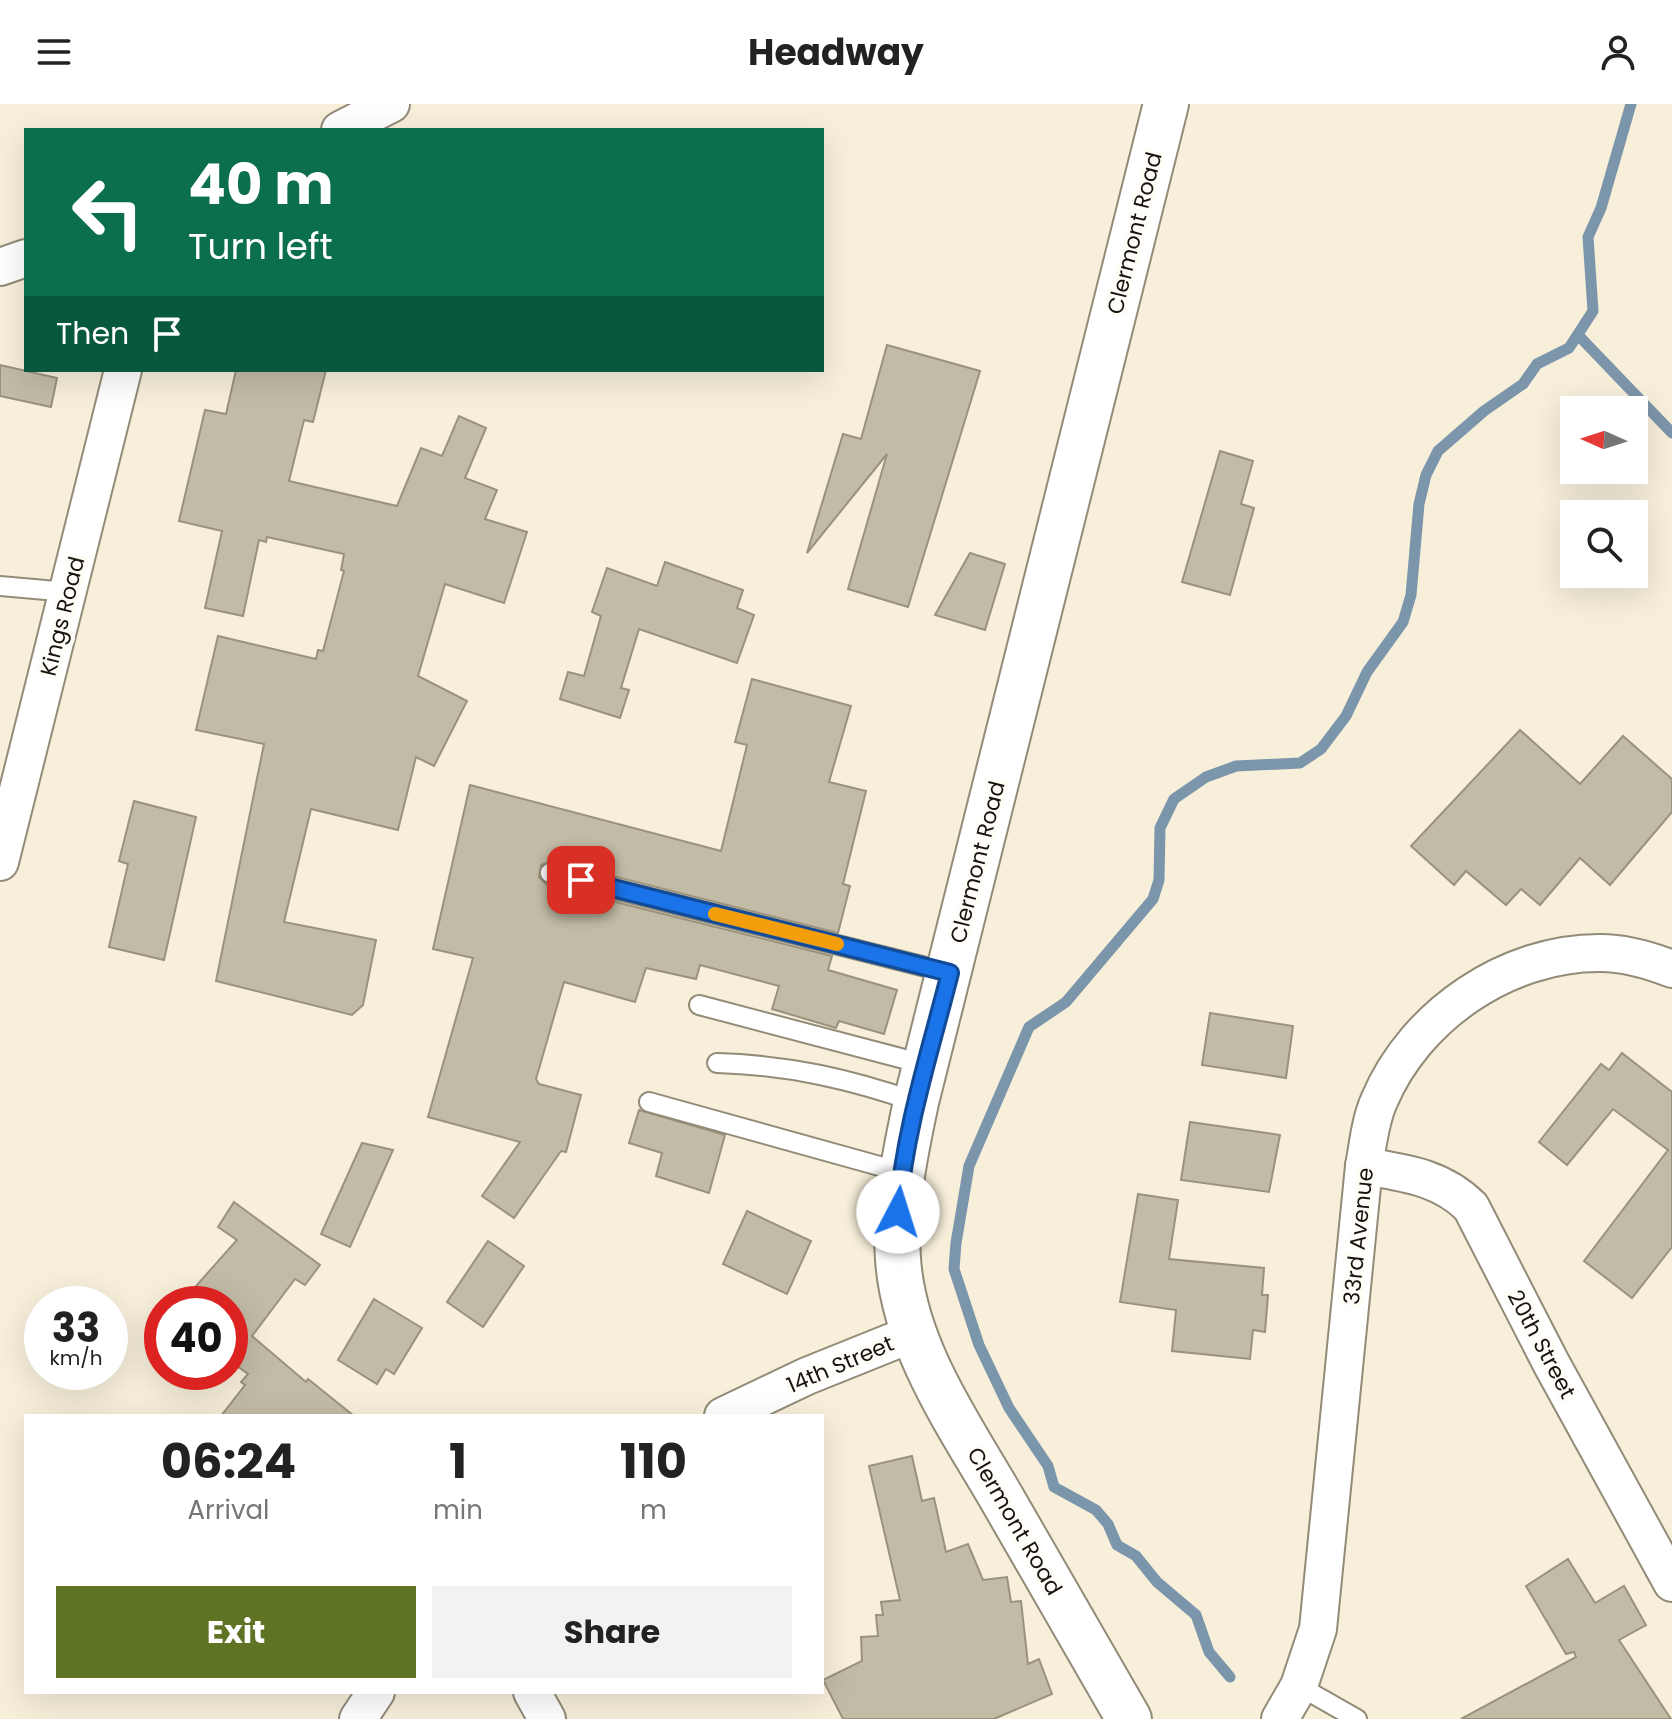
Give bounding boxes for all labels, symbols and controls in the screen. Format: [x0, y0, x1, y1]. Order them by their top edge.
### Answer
text: Headway [748, 27, 924, 78]
icon: menu [32, 30, 76, 74]
icon: person [1596, 30, 1640, 74]
text: 40 m [188, 145, 334, 224]
street label: Clermont Road [1099, 149, 1170, 317]
icon: left [56, 160, 160, 264]
text: Turn left [188, 221, 333, 272]
text: Then [56, 312, 129, 355]
icon: arrive [145, 312, 189, 356]
north arrow [1560, 396, 1648, 484]
map controls [1560, 396, 1648, 588]
button: search [1560, 500, 1648, 588]
street label: Kings Road [33, 553, 92, 679]
street label: Clermont Road [942, 778, 1013, 946]
pin [547, 846, 615, 914]
icon: arrive [559, 858, 603, 902]
street label: 33rd Avenue [1336, 1166, 1381, 1306]
position arrow [856, 1170, 940, 1254]
street label: 20th Street [1500, 1284, 1583, 1404]
speed limit sign: 40 [144, 1286, 248, 1390]
text: 33 [52, 1300, 100, 1356]
street label: 14th Street [782, 1328, 898, 1401]
text: km/h [49, 1344, 103, 1372]
text: 06:24 [161, 1428, 296, 1495]
text: 1 [449, 1428, 467, 1495]
text: 110 [620, 1428, 687, 1495]
street label: Clermont Road [960, 1442, 1070, 1601]
text: Arrival [188, 1492, 269, 1528]
text: min [433, 1492, 483, 1528]
text: m [640, 1492, 667, 1528]
button: Exit [56, 1586, 416, 1678]
button: Share [432, 1586, 792, 1678]

